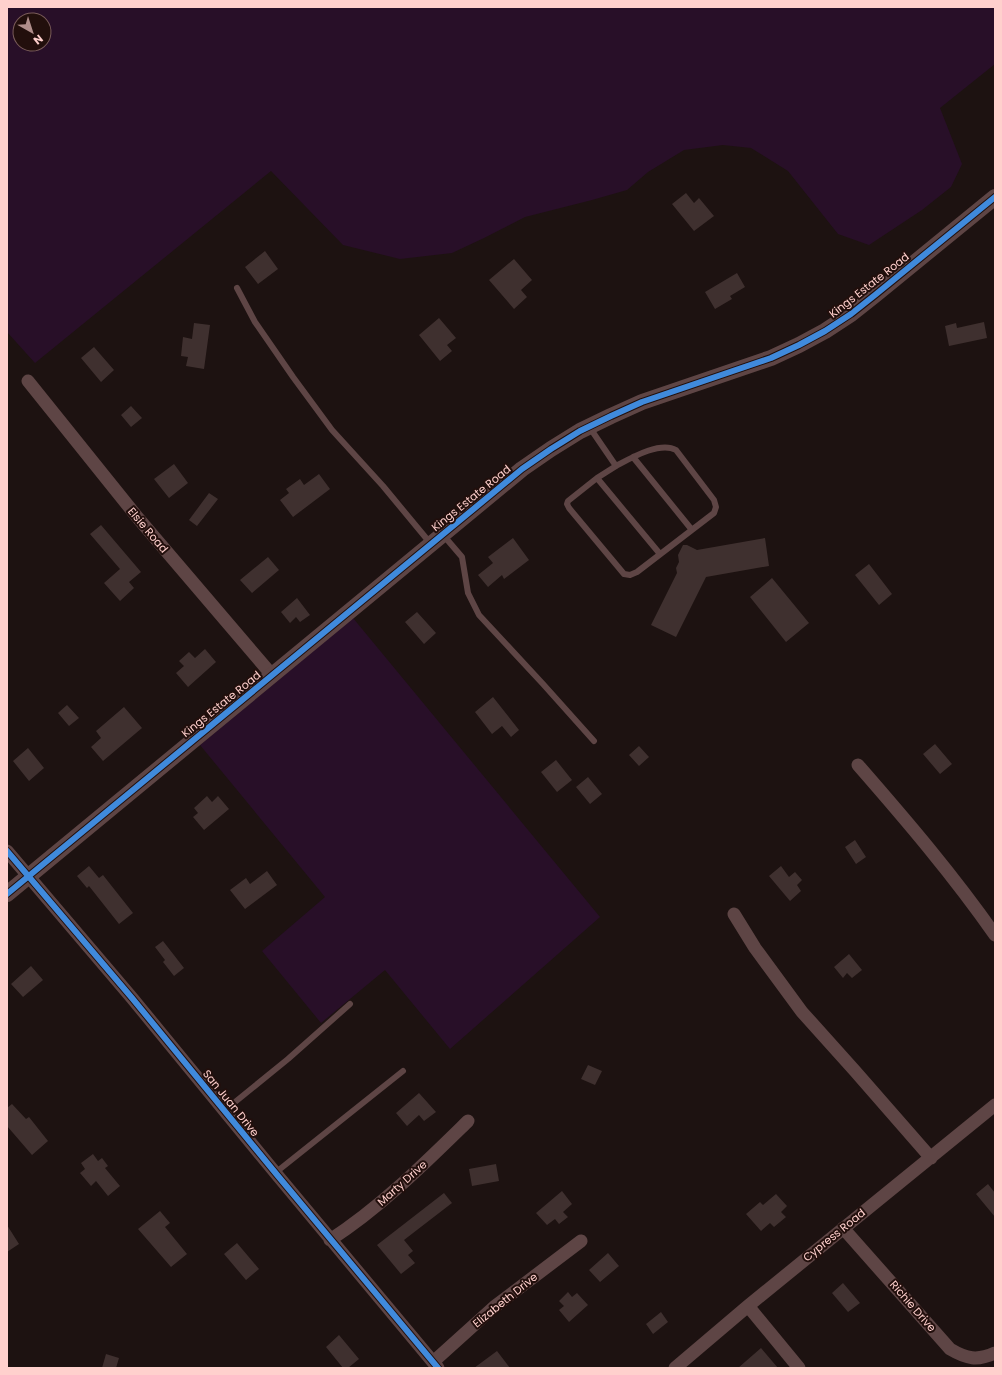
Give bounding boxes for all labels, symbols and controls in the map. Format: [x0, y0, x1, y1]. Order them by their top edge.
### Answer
north arrow [12, 12, 52, 52]
text: N [30, 31, 47, 49]
street label: Kings Estate Road [826, 249, 912, 321]
street label: Kings Estate Road [428, 461, 514, 535]
street label: Elsie Road [124, 504, 172, 556]
street label: Kings Estate Road [178, 667, 264, 741]
street label: San Juan Drive [199, 1066, 263, 1140]
street label: Marty Drive [374, 1156, 430, 1210]
street label: Cypress Road [799, 1205, 869, 1265]
street label: Elizabeth Drive [469, 1269, 541, 1331]
street label: Richie Drive [886, 1277, 940, 1335]

